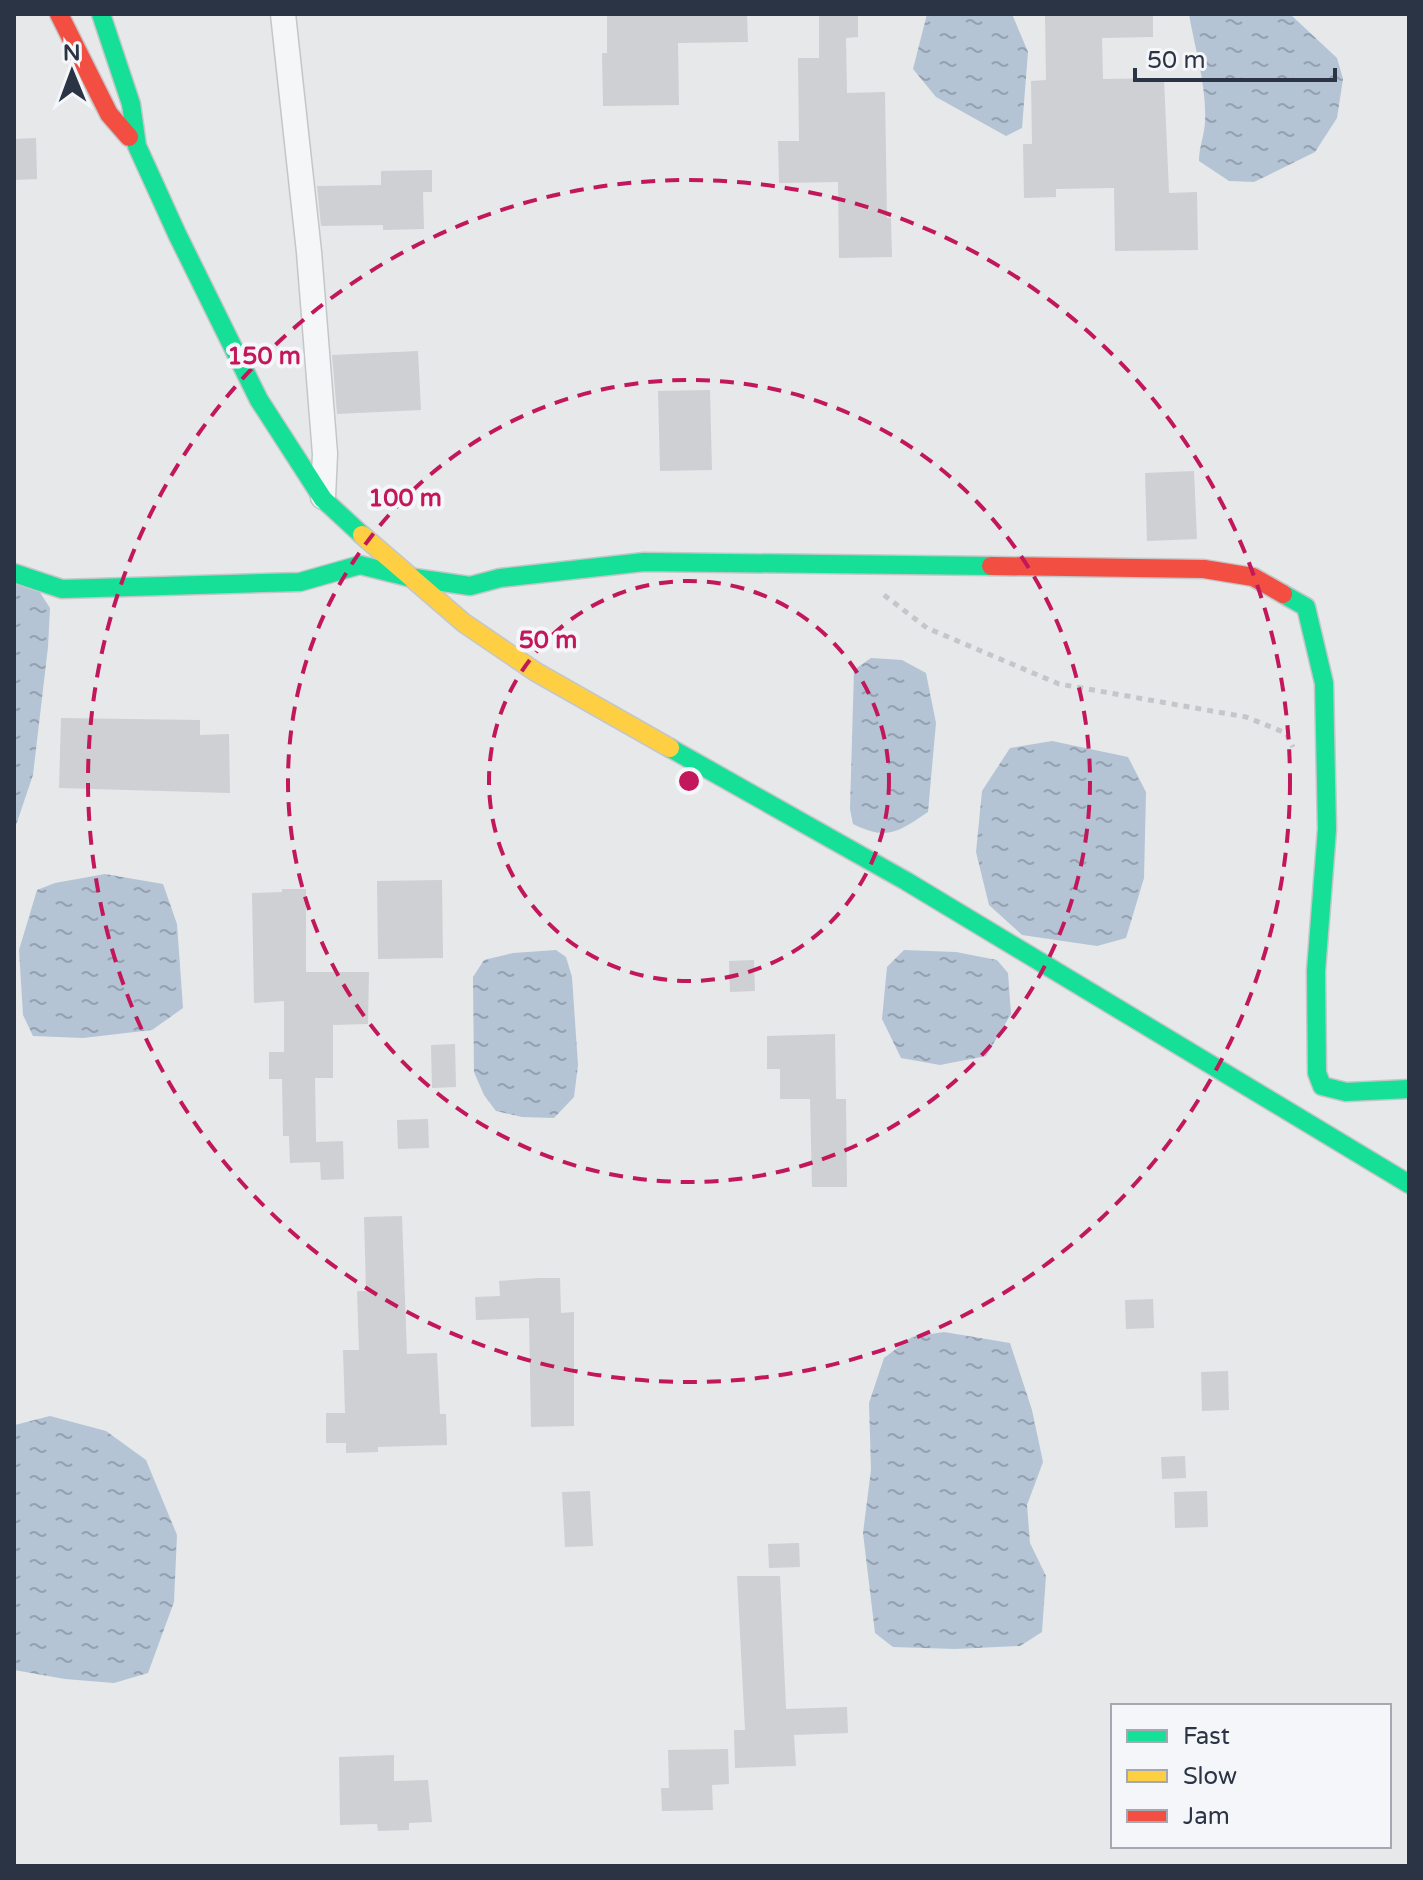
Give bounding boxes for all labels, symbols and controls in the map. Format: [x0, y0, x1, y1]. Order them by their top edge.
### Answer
north arrow [32, 32, 112, 112]
scale bar [1135, 32, 1335, 82]
text: N [63, 40, 81, 66]
text: 50 m [1147, 46, 1205, 75]
text: 150 m [227, 342, 301, 371]
text: 100 m [368, 484, 442, 513]
text: 50 m [519, 626, 577, 655]
centre of rings [675, 767, 703, 795]
legend [1111, 1704, 1391, 1848]
text: Fast [1183, 1722, 1230, 1751]
text: Slow [1183, 1762, 1237, 1791]
text: Jam [1183, 1802, 1230, 1831]

